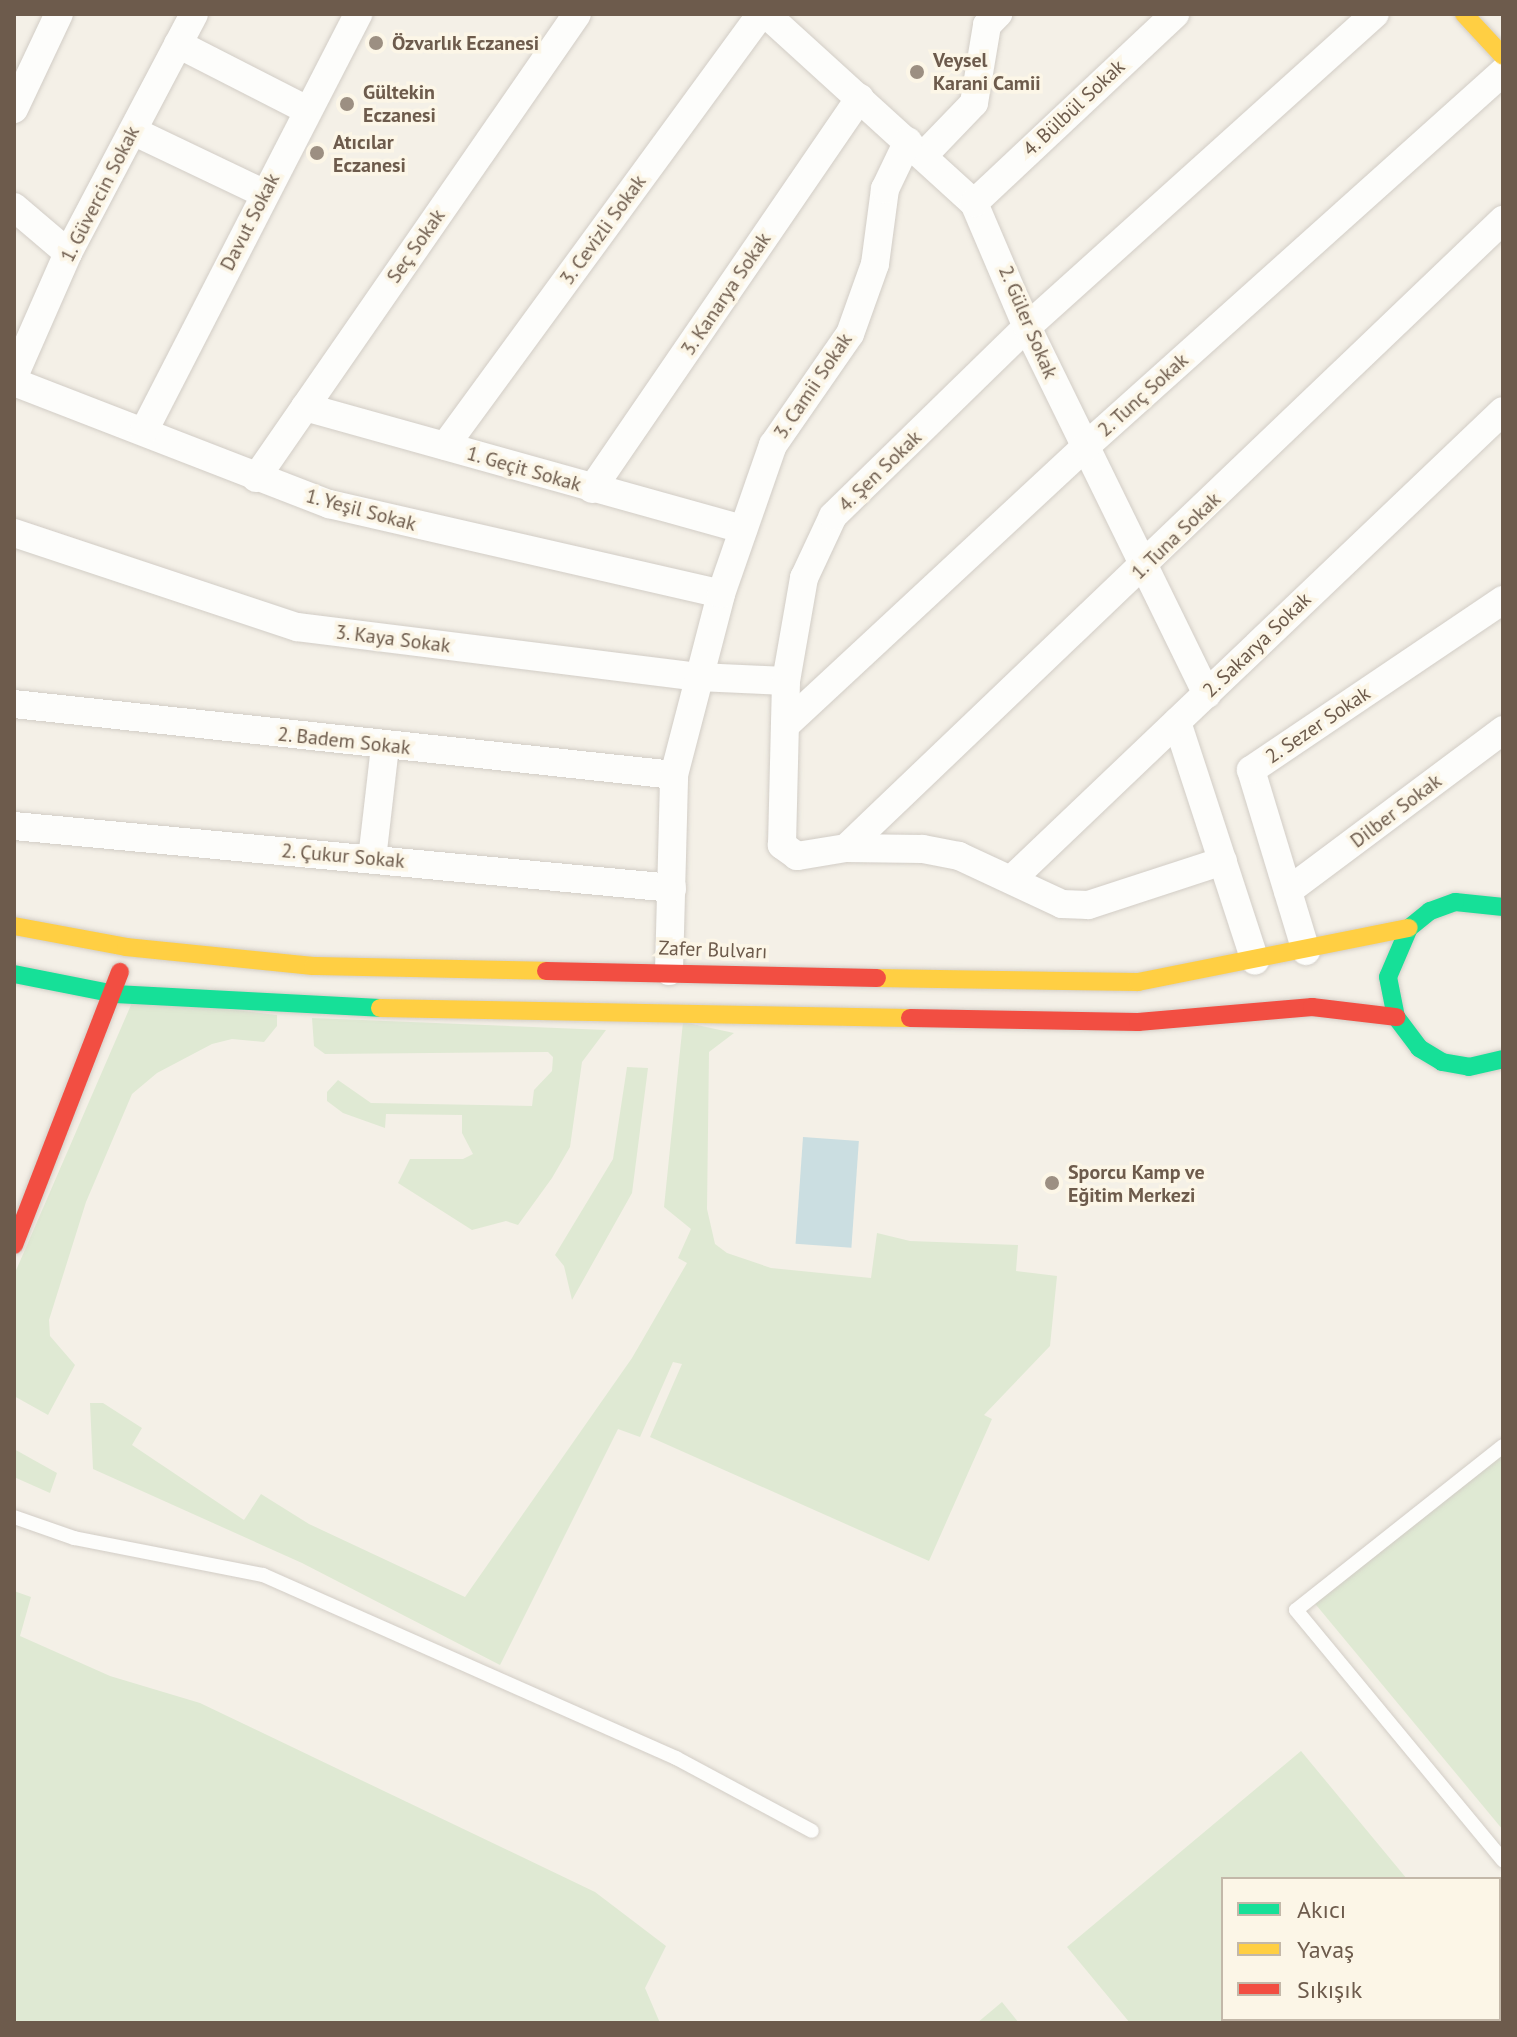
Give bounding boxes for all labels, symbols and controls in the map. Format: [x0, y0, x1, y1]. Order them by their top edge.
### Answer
place label: Özvarlık Eczanesi [392, 31, 540, 55]
marker: Özvarlık Eczanesi [367, 34, 385, 52]
place label: Veysel Karani Camii [933, 48, 1041, 95]
street label: 4. Bülbül Sokak [1018, 54, 1130, 162]
marker: Veysel Karani Camii [908, 63, 926, 81]
place label: Gültekin Eczanesi [363, 80, 436, 127]
marker: Gültekin Eczanesi [338, 95, 356, 113]
street label: 1. Güvercin Sokak [55, 121, 145, 267]
place label: Atıcılar Eczanesi [333, 130, 406, 177]
marker: Atıcılar Eczanesi [308, 144, 326, 162]
street label: Davut Sokak [215, 169, 285, 275]
street label: 3. Cevizli Sokak [555, 170, 651, 290]
street label: Seç Sokak [382, 204, 450, 288]
street label: 3. Kanarya Sokak [676, 227, 776, 361]
street label: 2. Güler Sokak [993, 261, 1063, 383]
street label: 3. Camii Sokak [768, 328, 858, 444]
street label: 2. Tunç Sokak [1092, 347, 1194, 443]
street label: 4. Şen Sokak [833, 425, 927, 517]
street label: 1. Geçit Sokak [463, 441, 585, 497]
street label: 1. Yeşil Sokak [302, 483, 420, 537]
street label: 1. Tuna Sokak [1126, 487, 1226, 585]
street label: 2. Sakarya Sokak [1197, 587, 1317, 703]
street label: 3. Kaya Sokak [333, 620, 453, 658]
street label: 2. Sezer Sokak [1261, 681, 1375, 769]
street label: 2. Badem Sokak [276, 722, 412, 760]
street label: Dilber Sokak [1346, 769, 1446, 853]
street label: 2. Çukur Sokak [280, 839, 406, 873]
street label: Zafer Bulvarı [658, 936, 768, 964]
place label: Sporcu Kamp ve Eğitim Merkezi [1068, 1160, 1205, 1207]
marker: Sporcu Kamp ve Eğitim Merkezi [1043, 1174, 1061, 1192]
legend [1221, 1877, 1501, 2021]
text: Akıcı [1297, 1894, 1346, 1925]
text: Yavaş [1297, 1934, 1354, 1965]
text: Sıkışık [1297, 1974, 1362, 2005]

